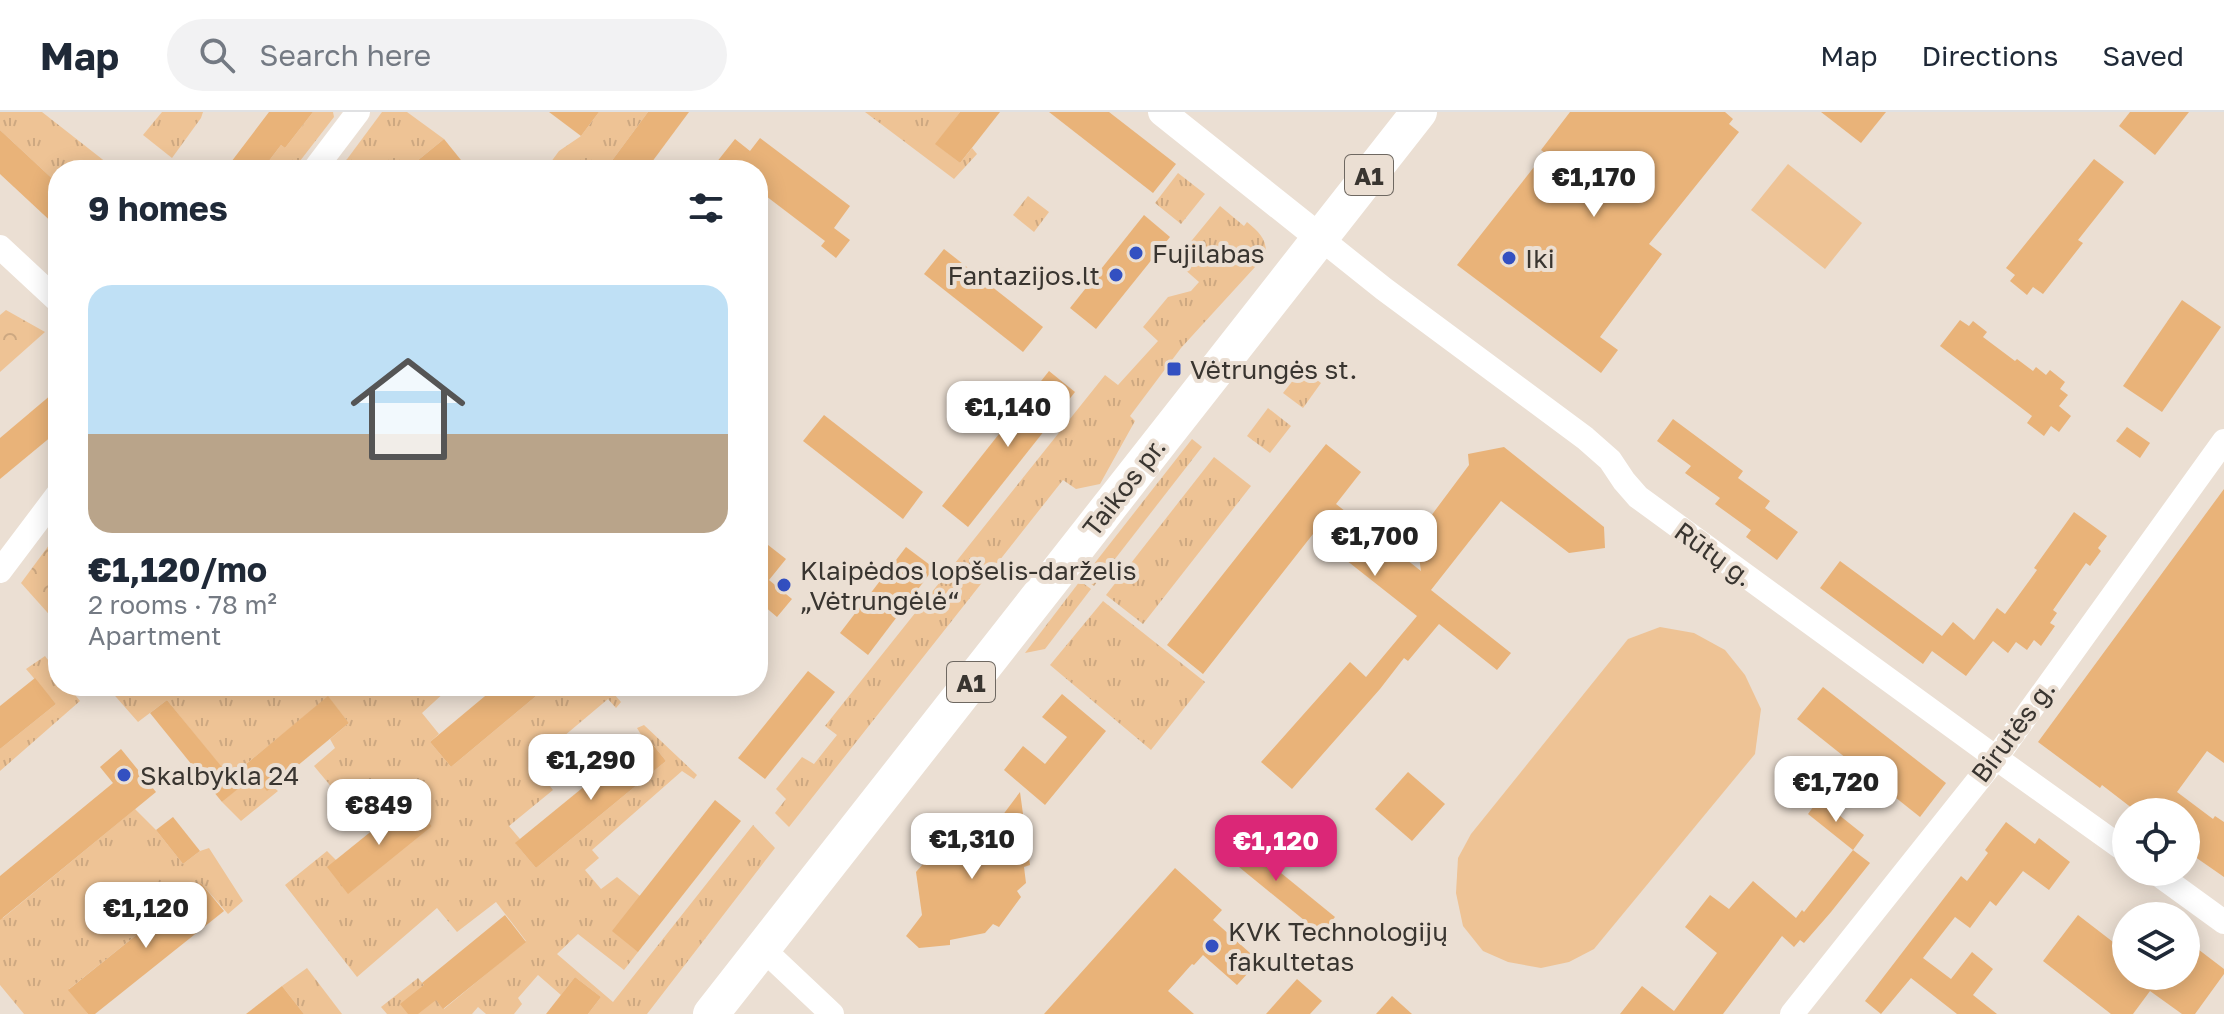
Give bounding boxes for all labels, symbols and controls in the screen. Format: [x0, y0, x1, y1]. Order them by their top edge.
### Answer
search box [167, 19, 727, 91]
text: Map [40, 33, 119, 78]
icon: search [195, 33, 239, 77]
text: Search here [259, 37, 431, 73]
text: Map [1820, 39, 1877, 72]
text: Directions [1921, 39, 2058, 72]
text: Saved [2102, 39, 2184, 72]
pin: €1,170 [1529, 151, 1659, 219]
road number: A1 [1345, 155, 1393, 195]
text: €1,170 [1552, 161, 1636, 192]
icon: filters [684, 186, 728, 230]
text: 9 homes [88, 188, 228, 228]
place label: Fujilabas [1152, 238, 1265, 269]
place label: Iki [1525, 243, 1555, 274]
marker: Fujilabas [1127, 244, 1145, 262]
marker: Iki [1500, 249, 1518, 267]
place label: Fantazijos.lt [947, 260, 1100, 291]
marker: Fantazijos.lt [1107, 266, 1125, 284]
icon: home [336, 337, 480, 481]
place label: Vėtrungės st. [1190, 354, 1357, 385]
marker: Vėtrungės st. [1165, 360, 1183, 378]
pin: €1,140 [943, 381, 1073, 449]
text: €1,140 [965, 391, 1051, 422]
street label: Taikos pr. [1076, 432, 1172, 542]
pin: €1,700 [1310, 510, 1440, 578]
street label: Rūtų g. [1669, 515, 1759, 593]
text: €1,700 [1331, 520, 1419, 551]
text: €1,120/mo [88, 549, 267, 589]
place label: Klaipėdos lopšelis-darželis „Vėtrungėlė“ [800, 555, 1137, 616]
marker: Klaipėdos lopšelis-darželis „Vėtrungėlė“ [775, 576, 793, 594]
text: 2 rooms · 78 m² [88, 589, 277, 620]
text: Apartment [88, 620, 221, 651]
road number: A1 [947, 662, 995, 702]
street label: Birutės g. [1965, 674, 2061, 788]
pin: €1,290 [526, 734, 656, 802]
text: €1,290 [546, 744, 636, 775]
pin: €1,720 [1771, 756, 1901, 824]
place label: Skalbykla 24 [140, 760, 299, 791]
marker: Skalbykla 24 [115, 766, 133, 784]
text: €1,720 [1793, 766, 1879, 797]
pin: €849 [332, 779, 426, 847]
text: €849 [345, 789, 413, 820]
map controls [2112, 798, 2200, 990]
button: locate [2112, 798, 2200, 886]
pin: €1,310 [907, 813, 1037, 881]
pin: €1,120 [1211, 815, 1341, 883]
text: €1,310 [929, 823, 1015, 854]
text: €1,120 [1233, 825, 1319, 856]
pin: €1,120 [81, 882, 211, 950]
text: €1,120 [103, 892, 189, 923]
button: layers [2112, 902, 2200, 990]
place label: KVK Technologijų fakultetas [1228, 916, 1448, 977]
marker: KVK Technologijų fakultetas [1203, 937, 1221, 955]

